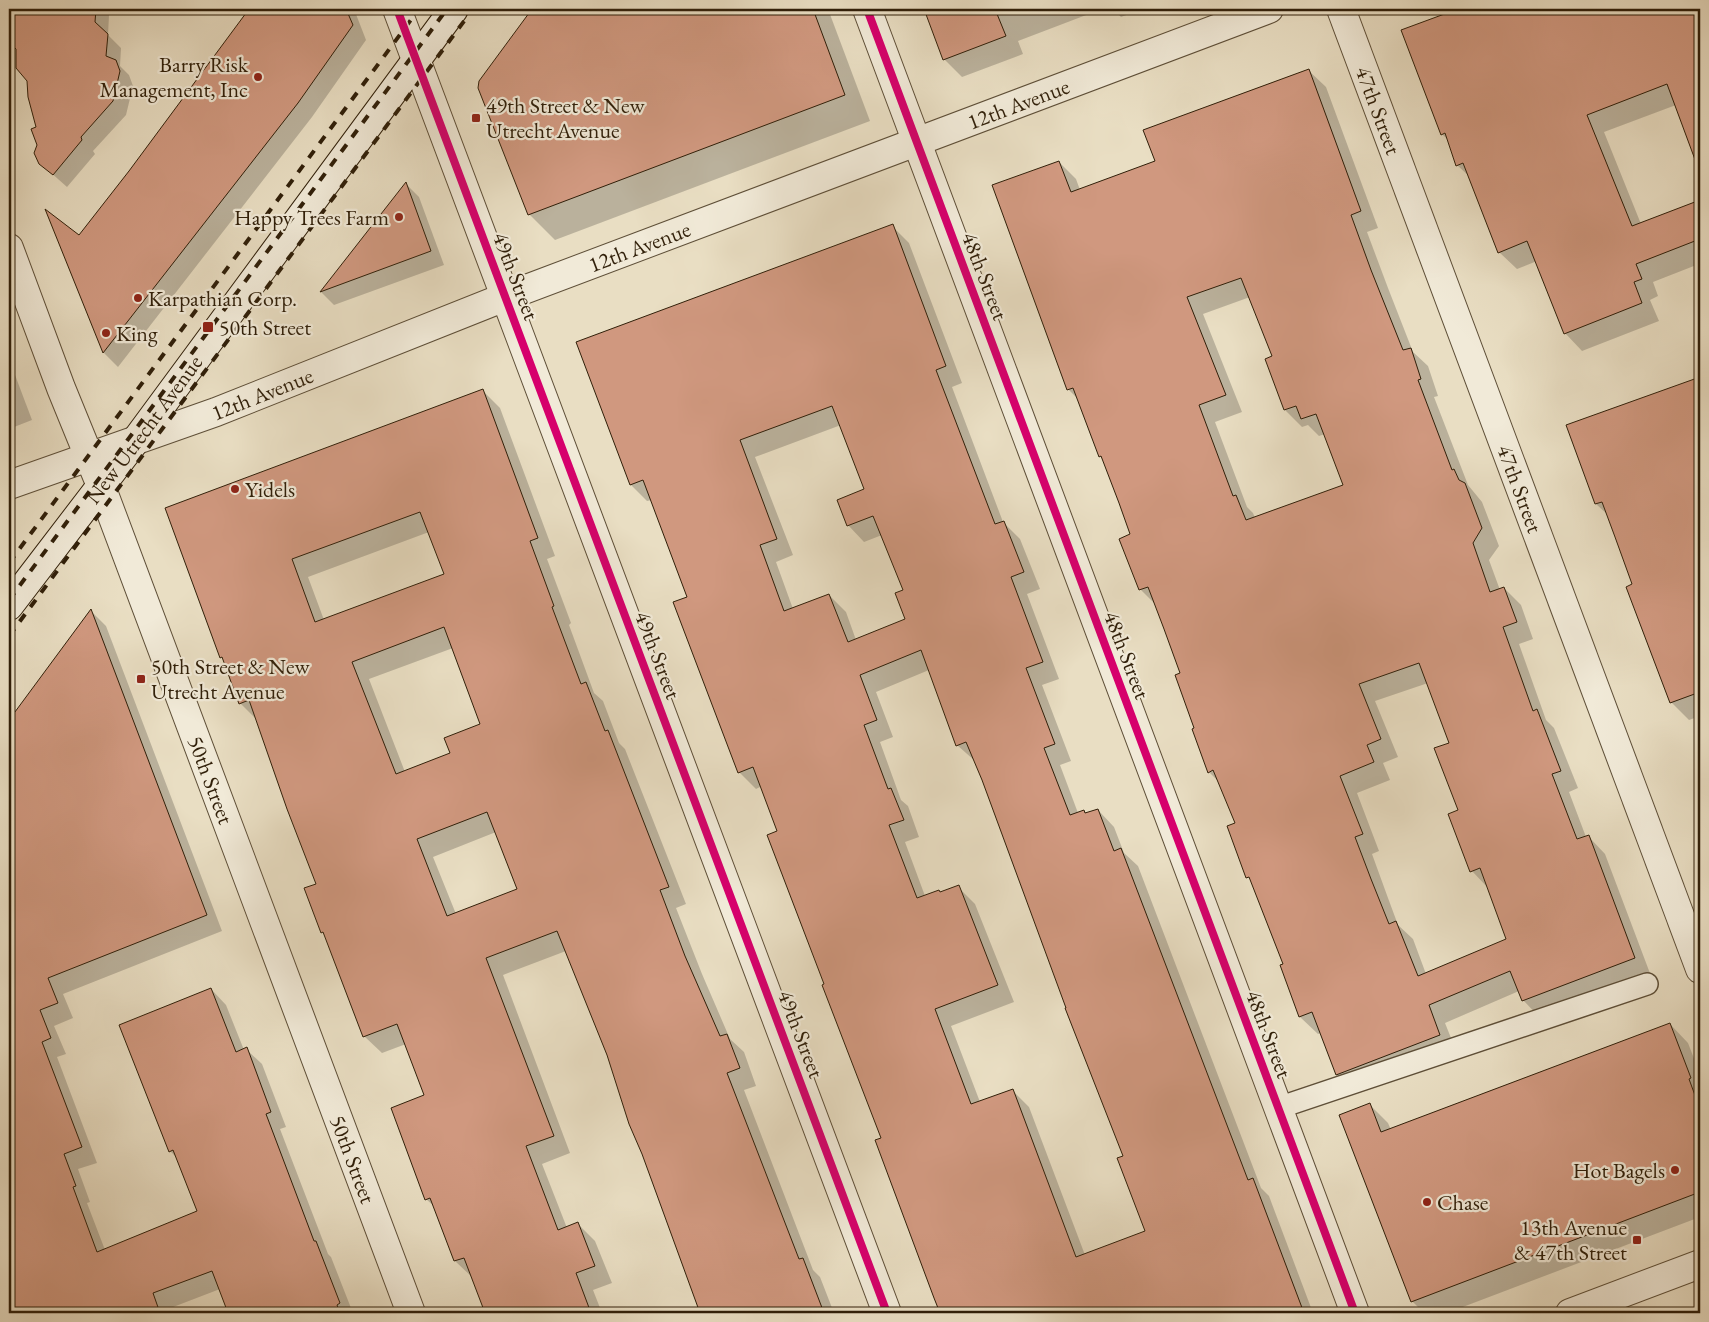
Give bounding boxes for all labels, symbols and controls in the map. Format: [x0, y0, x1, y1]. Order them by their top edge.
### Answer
place label: Barry Risk Management, Inc [100, 50, 249, 104]
street label: 47th Street [1349, 62, 1409, 158]
marker: Barry Risk Management, Inc [252, 71, 264, 83]
street label: 12th Avenue [963, 71, 1074, 136]
place label: 49th Street & New Utrecht Avenue [486, 91, 646, 145]
marker: 49th Street & New Utrecht Avenue [470, 112, 482, 124]
place label: Happy Trees Farm [234, 203, 389, 232]
marker: Happy Trees Farm [393, 211, 405, 223]
street label: 12th Avenue [584, 214, 695, 279]
street label: 49th Street [486, 228, 546, 324]
street label: 48th Street [955, 228, 1015, 324]
place label: Karpathian Corp. [148, 284, 297, 313]
marker: Karpathian Corp. [132, 292, 144, 304]
place label: 50th Street [219, 313, 311, 342]
place label: King [116, 319, 158, 348]
marker: 50th Street [201, 320, 215, 334]
marker: King [100, 327, 112, 339]
street label: New Utrecht Avenue [78, 348, 209, 510]
street label: 12th Avenue [207, 360, 317, 427]
street label: 47th Street [1491, 440, 1550, 537]
place label: Yidels [245, 475, 295, 504]
marker: Yidels [229, 483, 241, 495]
street label: 49th Street [628, 607, 688, 703]
street label: 48th Street [1097, 607, 1157, 703]
place label: 50th Street & New Utrecht Avenue [151, 652, 311, 706]
marker: 50th Street & New Utrecht Avenue [135, 673, 147, 685]
street label: 50th Street [181, 732, 241, 828]
street label: 49th Street [771, 986, 831, 1082]
street label: 48th Street [1239, 986, 1299, 1082]
street label: 50th Street [324, 1111, 383, 1207]
place label: Hot Bagels [1573, 1156, 1665, 1185]
marker: Hot Bagels [1669, 1164, 1681, 1176]
place label: Chase [1437, 1188, 1489, 1217]
marker: Chase [1421, 1196, 1433, 1208]
place label: 13th Avenue & 47th Street [1514, 1213, 1627, 1267]
marker: 13th Avenue & 47th Street [1631, 1234, 1643, 1246]

